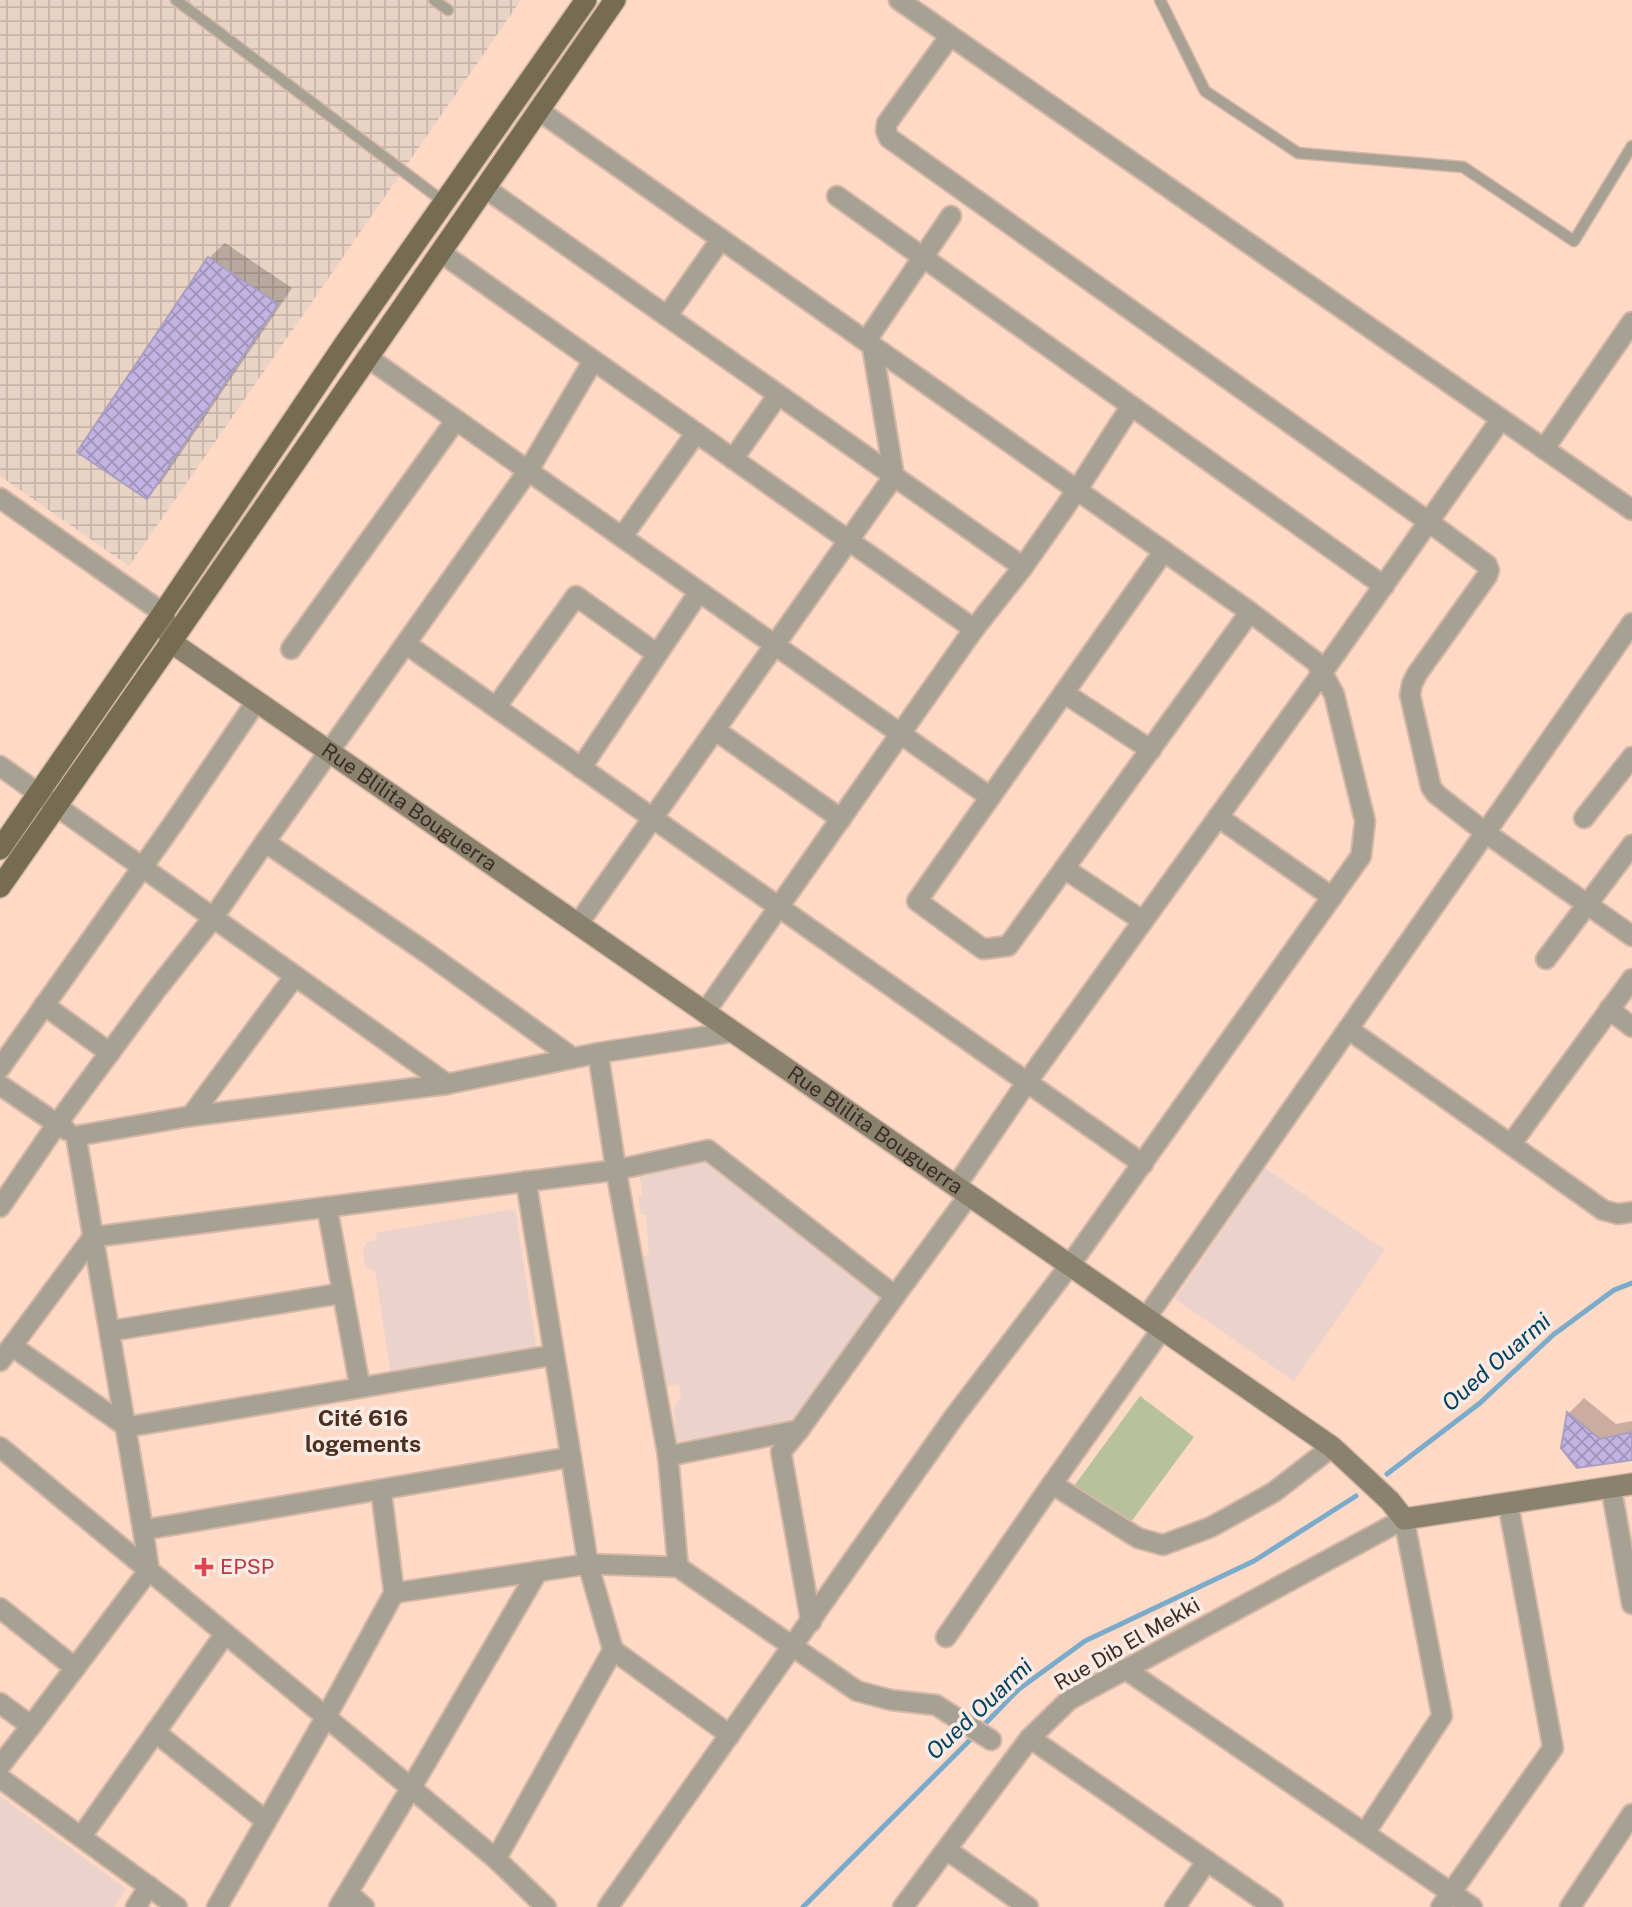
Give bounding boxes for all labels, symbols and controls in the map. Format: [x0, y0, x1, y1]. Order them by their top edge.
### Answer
street label: Rue Blilita Bouguerra [317, 737, 502, 876]
street label: Rue Blilita Bouguerra [783, 1060, 968, 1199]
water label: Oued Ouarmi [1436, 1307, 1556, 1416]
district label: Cité 616 logements [305, 1404, 421, 1457]
place label: EPSP [220, 1554, 274, 1579]
marker: EPSP [194, 1557, 214, 1577]
street label: Rue Dib El Mekki [1050, 1592, 1204, 1695]
water label: Oued Ouarmi [920, 1652, 1038, 1765]

